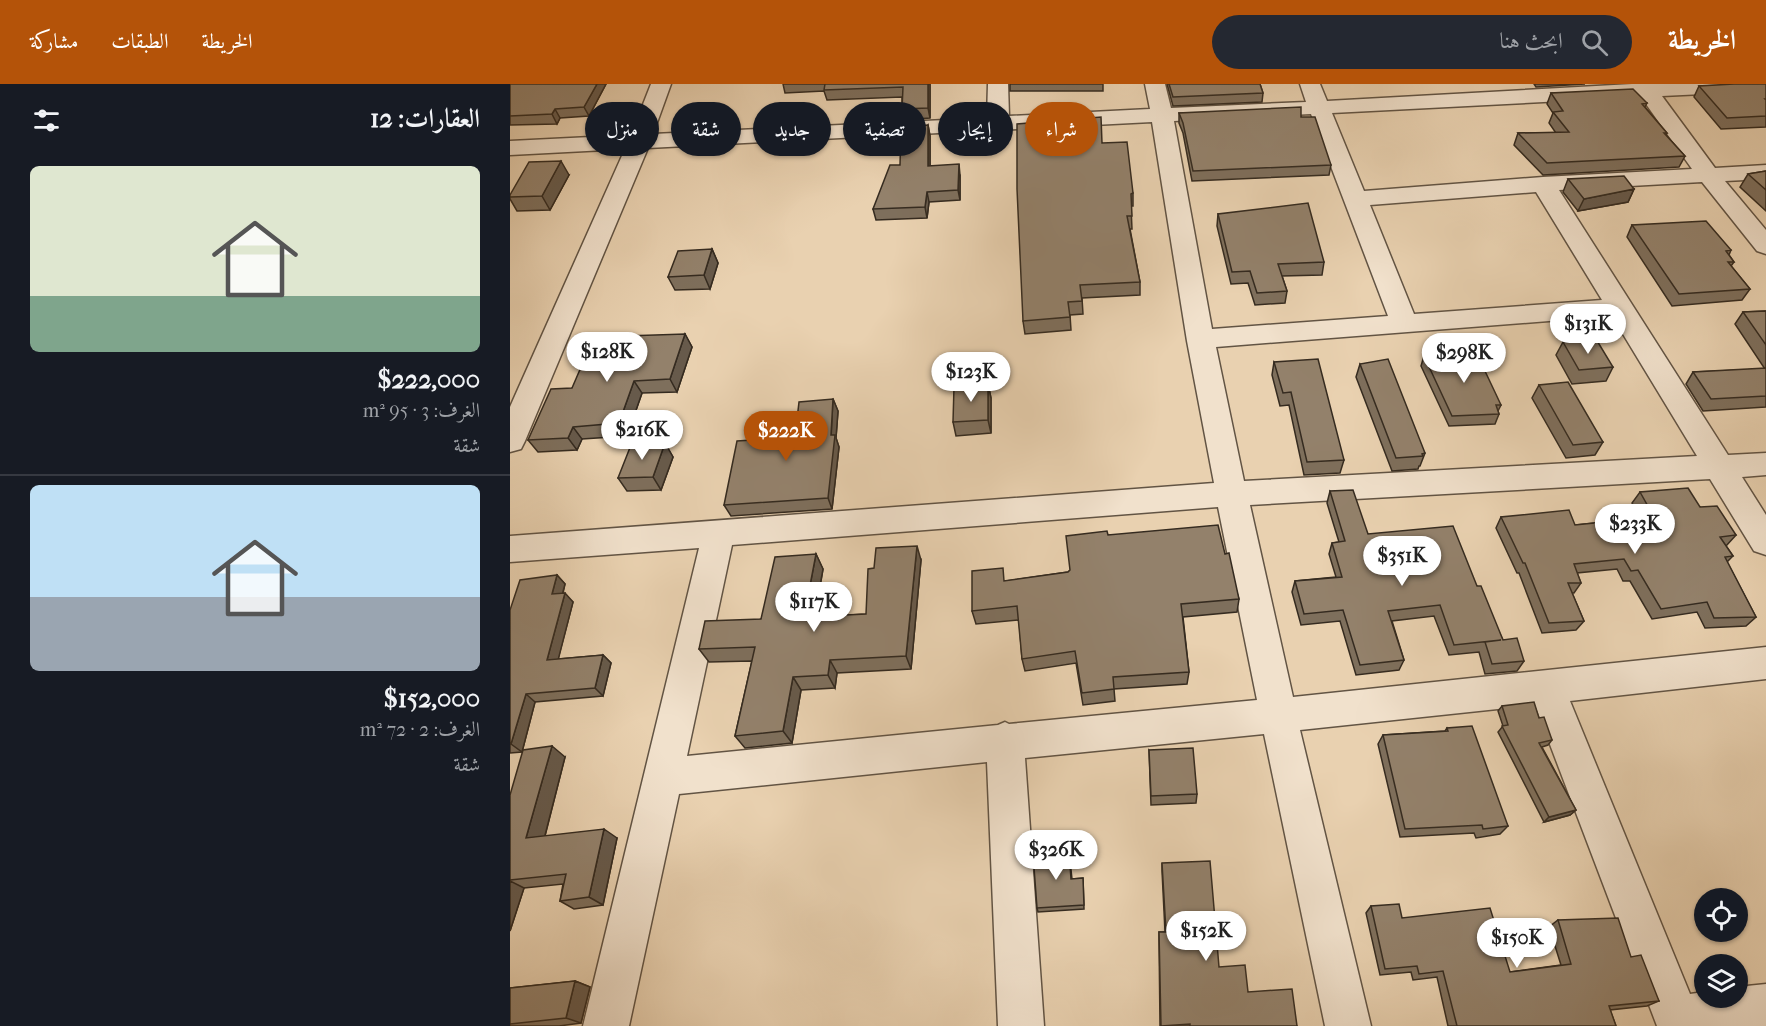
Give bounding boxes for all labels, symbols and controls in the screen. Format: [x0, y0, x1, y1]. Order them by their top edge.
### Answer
search box [1212, 15, 1632, 69]
text: الخريطة [1668, 23, 1736, 56]
icon: search [1578, 26, 1611, 59]
text: ابحث هنا [1499, 28, 1563, 54]
text: مشاركة [30, 29, 78, 53]
text: الطبقات [111, 29, 168, 53]
text: الخريطة [201, 29, 253, 53]
chip: منزل [585, 102, 659, 156]
chip: شقة [671, 102, 741, 156]
chip: جديد [753, 102, 831, 156]
chip: تصفية [843, 102, 926, 156]
chip: إيجار [938, 102, 1013, 156]
chip: شراء [1025, 102, 1098, 156]
text: العقارات: 12 [370, 103, 480, 134]
icon: filters [30, 104, 63, 137]
icon: home [201, 205, 309, 313]
pin: $131K [1546, 304, 1630, 355]
text: $131K [1564, 312, 1612, 335]
pin: $128K [565, 332, 649, 383]
pin: $298K [1422, 333, 1506, 384]
text: $128K [580, 340, 634, 363]
text: $298K [1436, 341, 1492, 364]
pin: $123K [929, 352, 1013, 403]
text: $123K [945, 360, 997, 383]
text: $222,000 [377, 364, 480, 395]
text: الغرف: 3 · 95 m² [363, 399, 480, 422]
pin: $216K [600, 410, 684, 461]
pin: $222K [744, 411, 828, 462]
text: $216K [615, 418, 669, 441]
text: $222K [758, 419, 814, 442]
text: شقة [454, 434, 480, 457]
pin: $233K [1593, 504, 1677, 555]
text: $233K [1609, 512, 1661, 535]
icon: home [201, 524, 309, 632]
pin: $351K [1360, 536, 1444, 587]
text: $351K [1377, 544, 1427, 567]
pin: $117K [772, 582, 856, 633]
text: $117K [789, 590, 839, 613]
text: $152,000 [383, 683, 480, 714]
text: الغرف: 2 · 72 m² [360, 718, 480, 741]
text: شقة [454, 753, 480, 776]
pin: $326K [1014, 830, 1098, 881]
text: $326K [1029, 838, 1083, 861]
map controls [1694, 888, 1748, 1008]
button: locate [1694, 888, 1748, 942]
pin: $152K [1164, 911, 1248, 962]
pin: $150K [1475, 918, 1559, 969]
text: $152K [1180, 919, 1232, 942]
text: $150K [1491, 926, 1543, 949]
button: layers [1694, 954, 1748, 1008]

